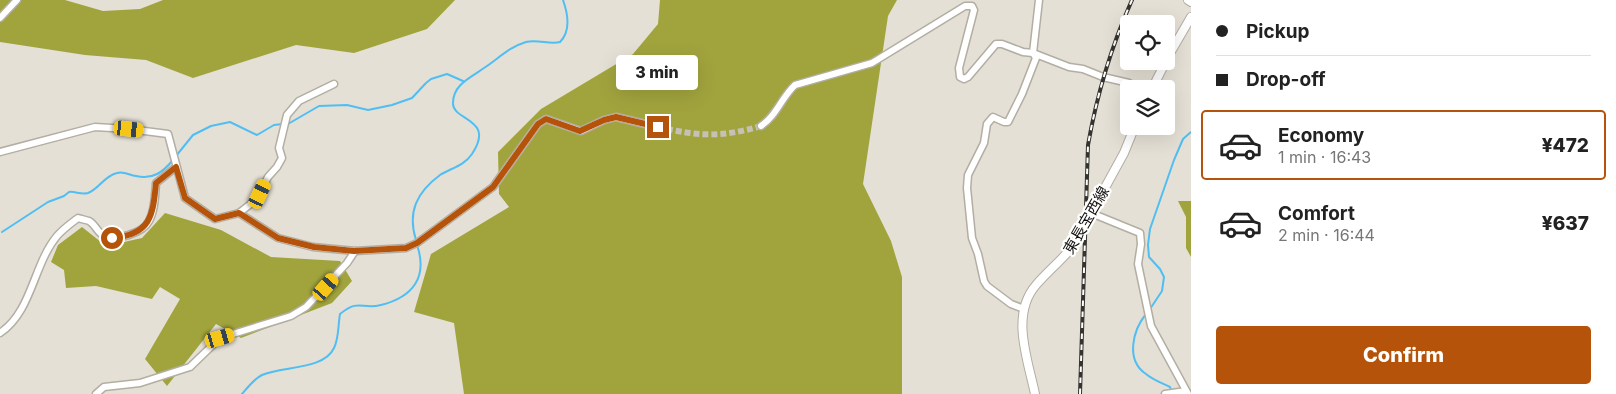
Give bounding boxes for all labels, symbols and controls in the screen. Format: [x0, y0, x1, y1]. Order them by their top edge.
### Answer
map controls [1120, 15, 1175, 135]
button: locate [1120, 15, 1175, 70]
text: Pickup [1246, 20, 1309, 43]
callout: 3 min [617, 54, 699, 90]
text: 3 min [635, 62, 679, 82]
text: Drop-off [1246, 68, 1326, 91]
button: layers [1120, 80, 1175, 135]
route end [647, 116, 669, 138]
car [113, 120, 144, 138]
icon: car [1218, 123, 1263, 168]
text: Economy [1278, 124, 1364, 147]
text: ¥472 [1542, 134, 1589, 157]
text: 1 min · 16:43 [1278, 147, 1371, 167]
car [246, 177, 273, 211]
street label: 東長宝西線 [1059, 183, 1113, 257]
icon: car [1218, 201, 1263, 246]
text: Comfort [1278, 202, 1355, 225]
text: ¥637 [1542, 212, 1589, 235]
text: 2 min · 16:44 [1278, 225, 1375, 245]
route start [101, 227, 123, 249]
car [310, 271, 341, 303]
button: Confirm [1216, 326, 1591, 384]
car [203, 327, 236, 349]

